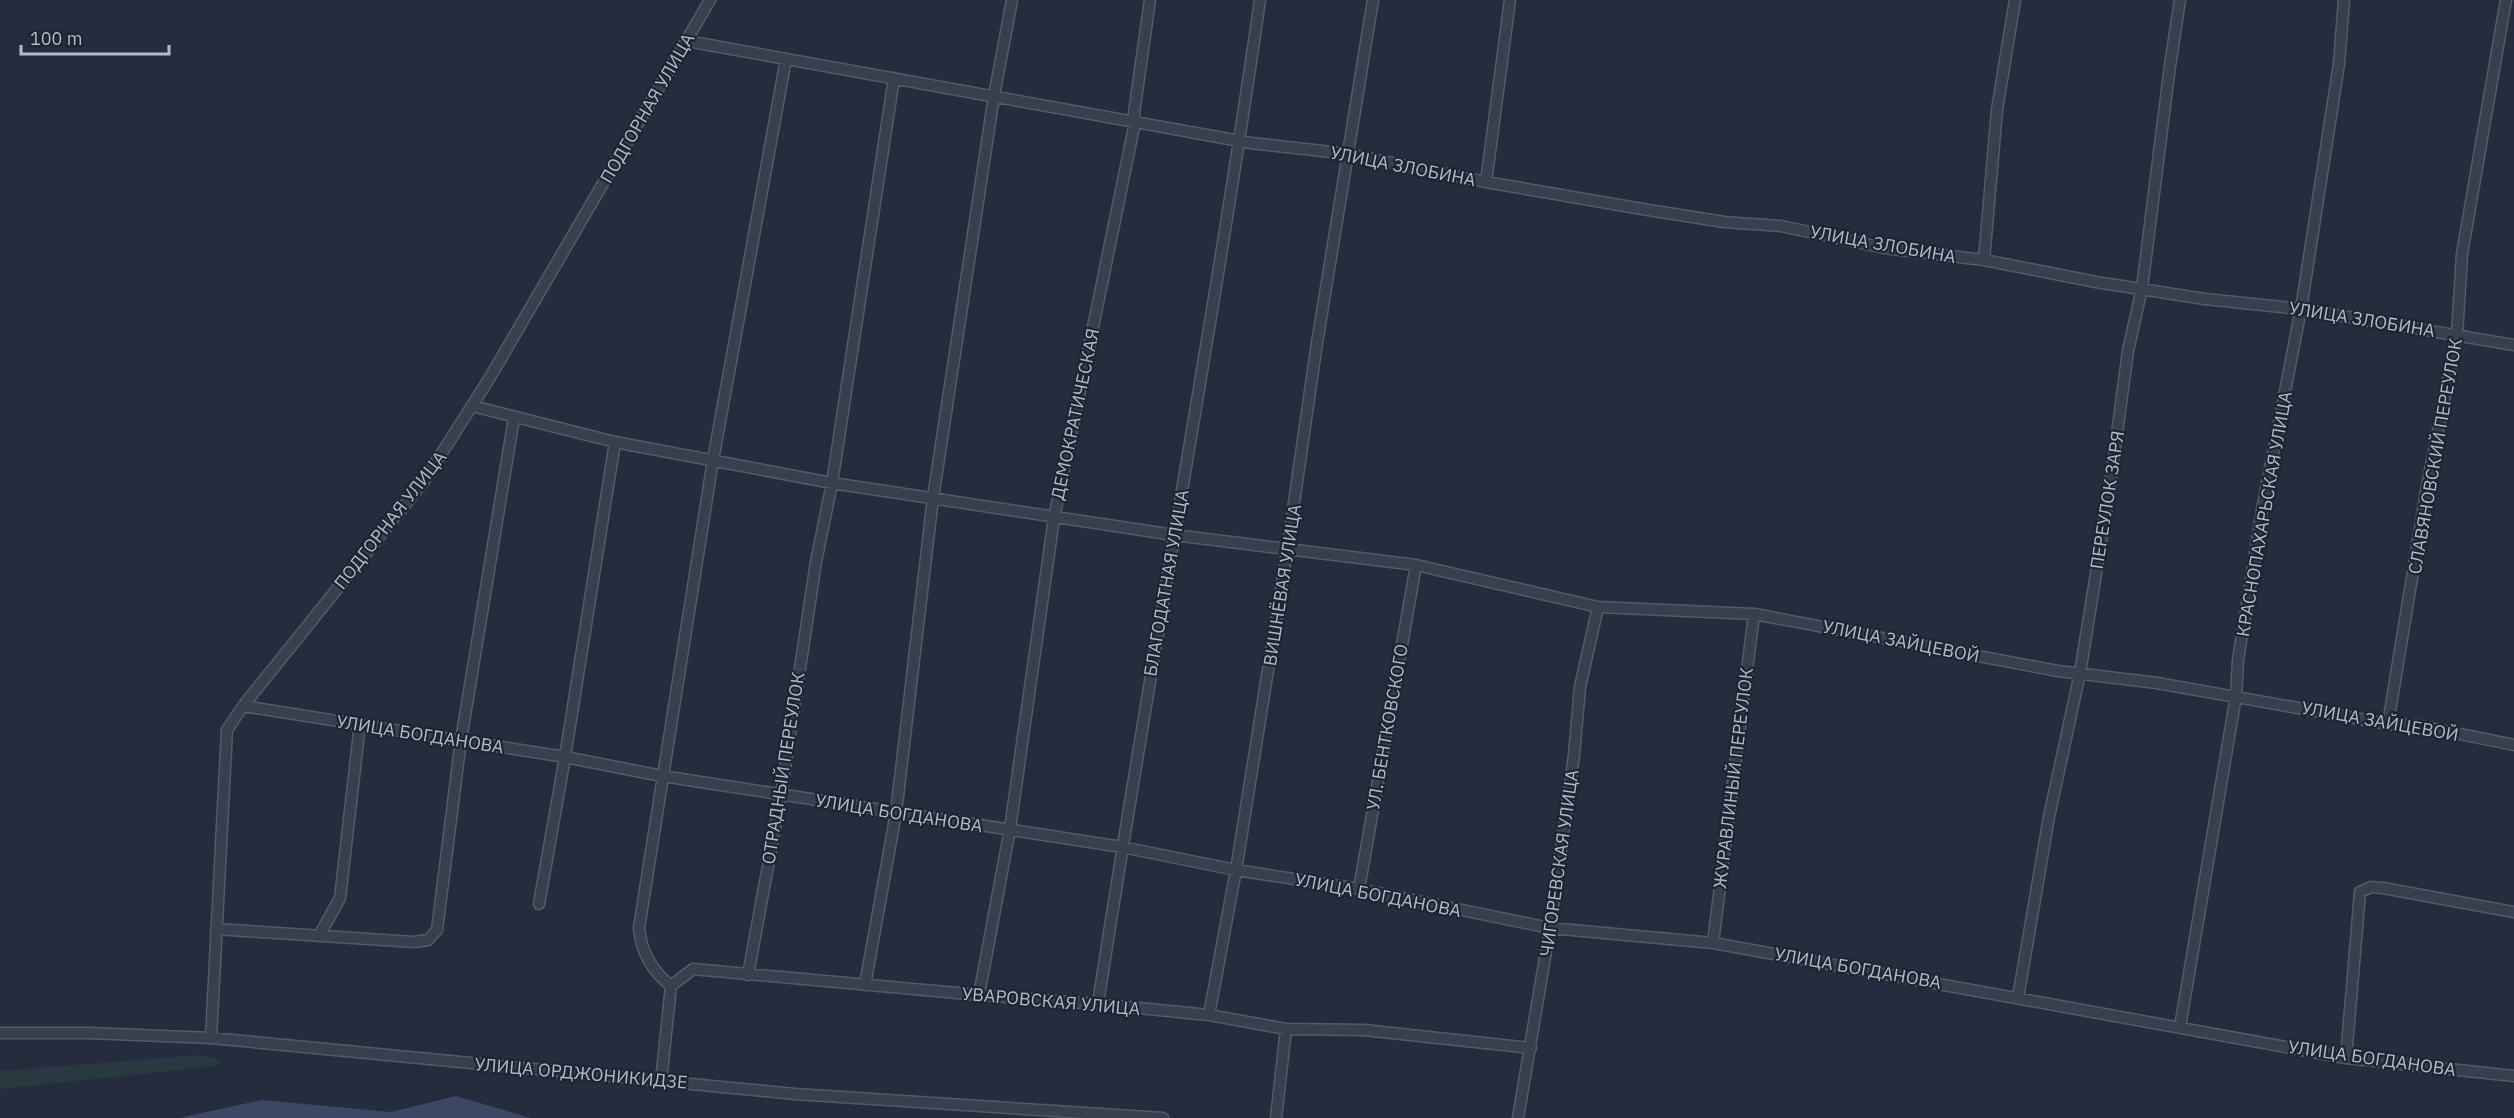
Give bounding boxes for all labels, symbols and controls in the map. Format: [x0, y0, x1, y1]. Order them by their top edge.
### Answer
scale bar [21, 18, 170, 56]
text: 100 m [30, 27, 82, 50]
street label: ПОДГОРНАЯ УЛИЦА [595, 28, 700, 187]
street label: УЛИЦА ЗЛОБИНА [1328, 141, 1478, 191]
street label: УЛИЦА ЗЛОБИНА [1808, 220, 1958, 268]
street label: УЛИЦА ЗЛОБИНА [2287, 296, 2437, 342]
street label: ДЕМОКРАТИЧЕСКАЯ [1046, 326, 1104, 502]
street label: СЛАВЯНОВСКИЙ ПЕРЕУЛОК [2403, 336, 2467, 576]
street label: КРАСНОПАХАРЬСКАЯ УЛИЦА [2231, 389, 2297, 639]
street label: ПЕРЕУЛОК ЗАРЯ [2085, 429, 2129, 571]
street label: ПОДГОРНАЯ УЛИЦА [329, 446, 452, 594]
street label: БЛАГОДАТНАЯ УЛИЦА [1138, 487, 1194, 678]
street label: ВИШНЁВАЯ УЛИЦА [1258, 502, 1306, 667]
street label: УЛИЦА ЗАЙЦЕВОЙ [1821, 615, 1981, 667]
street label: УЛ. БЕНТКОВСКОГО [1361, 642, 1413, 812]
street label: ЖУРАВЛИНЫЙ ПЕРЕУЛОК [1708, 666, 1758, 890]
street label: ОТРАДНЫЙ ПЕРЕУЛОК [756, 670, 810, 866]
street label: УЛИЦА ЗАЙЦЕВОЙ [2300, 696, 2460, 746]
street label: УЛИЦА БОГДАНОВА [335, 709, 506, 759]
street label: ЧИГОРЕВСКАЯ УЛИЦА [1534, 768, 1584, 958]
street label: УЛИЦА БОГДАНОВА [814, 788, 985, 838]
street label: УЛИЦА БОГДАНОВА [1293, 868, 1464, 923]
street label: УЛИЦА БОГДАНОВА [1773, 942, 1944, 994]
street label: УВАРОВСКАЯ УЛИЦА [961, 982, 1142, 1020]
street label: УЛИЦА БОГДАНОВА [2287, 1035, 2458, 1081]
street label: УЛИЦА ОРДЖОНИКИДЗЕ [474, 1052, 688, 1094]

